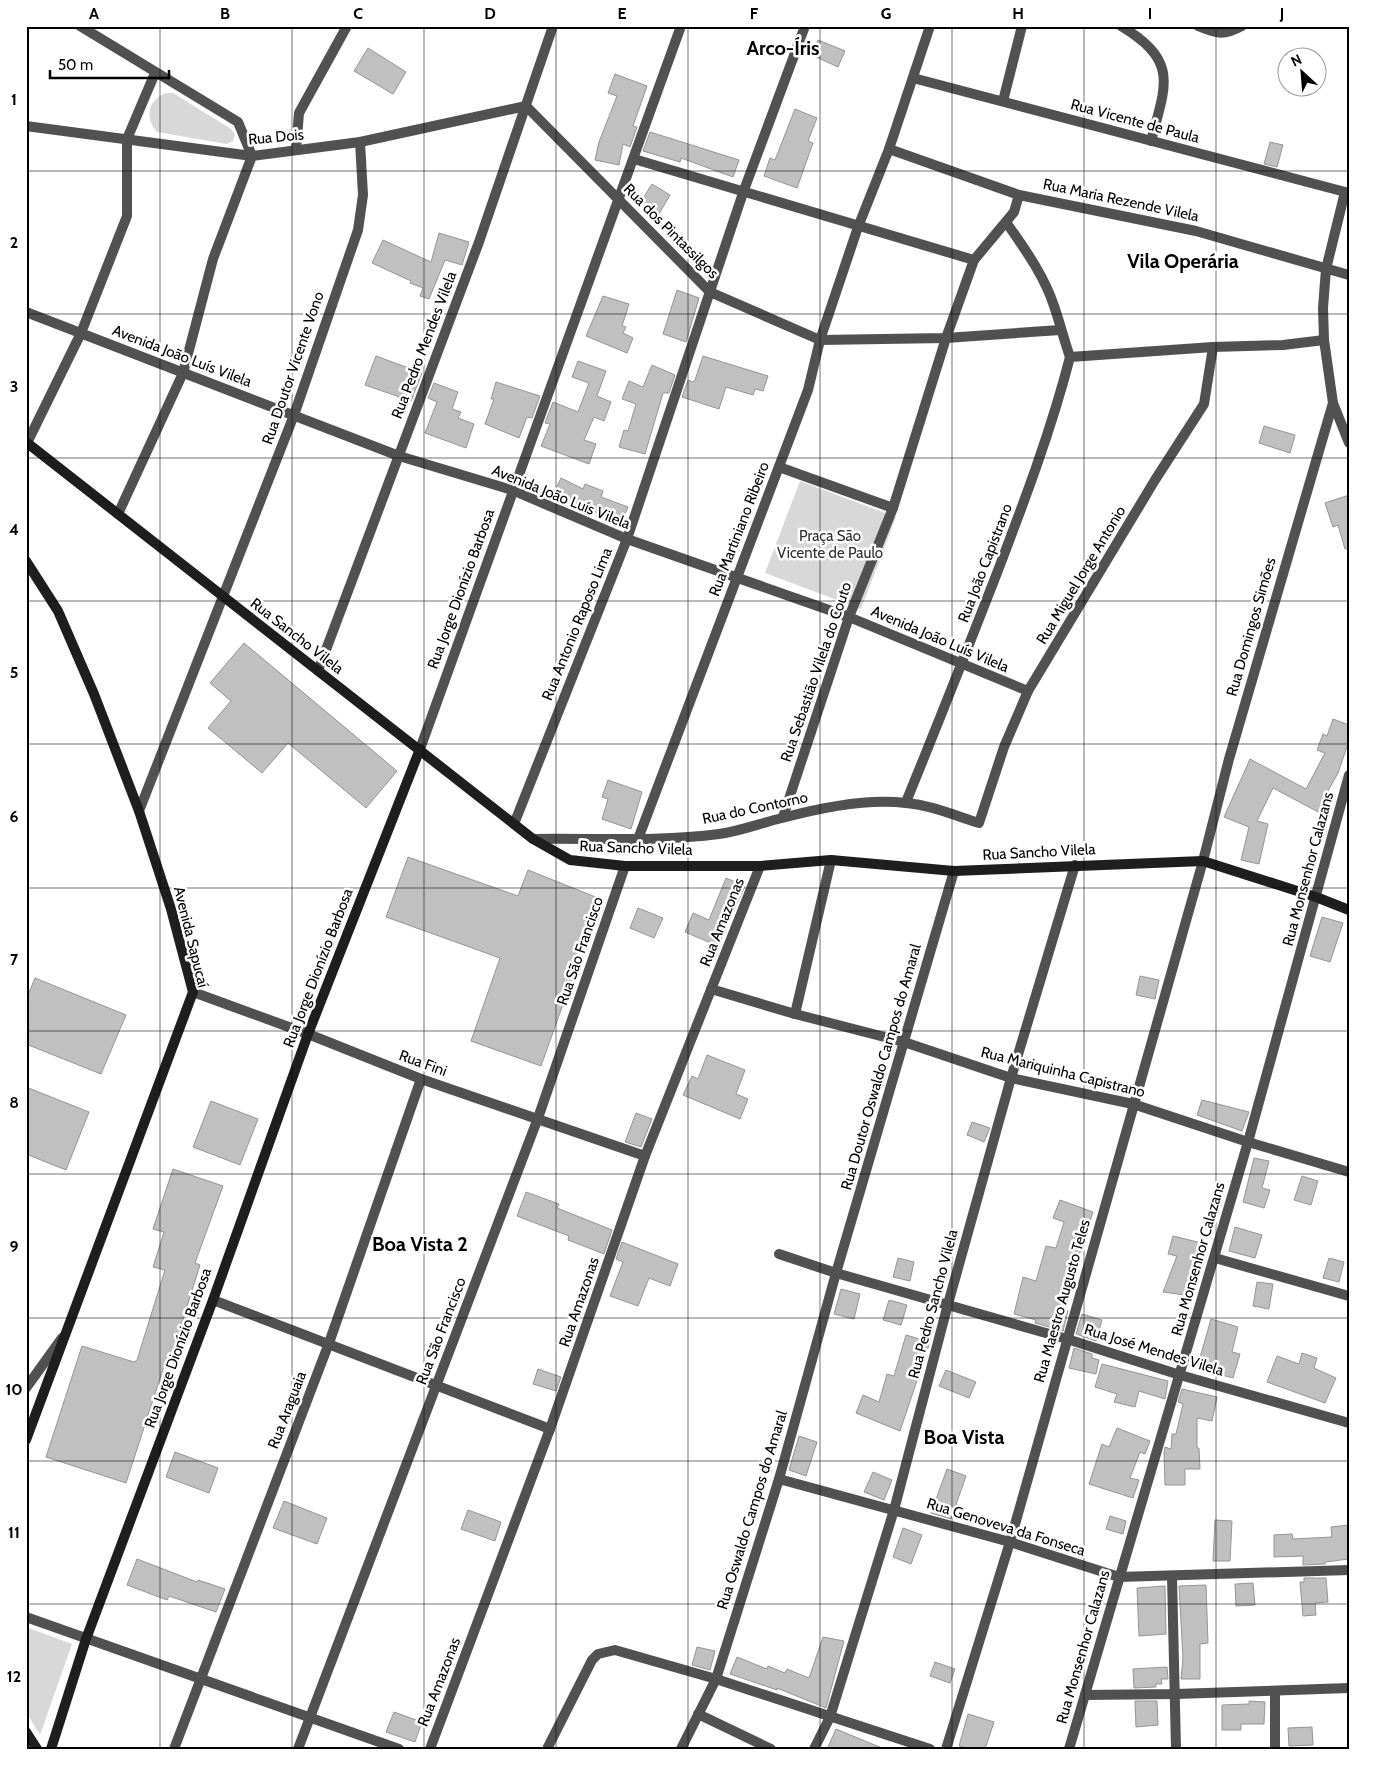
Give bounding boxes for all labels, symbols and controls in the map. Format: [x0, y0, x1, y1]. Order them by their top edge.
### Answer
text: A [89, 4, 99, 23]
text: B [220, 4, 230, 23]
text: C [353, 4, 363, 23]
text: D [484, 4, 496, 23]
text: E [617, 4, 627, 23]
text: F [750, 4, 759, 23]
text: G [881, 4, 891, 23]
text: H [1012, 4, 1024, 23]
text: I [1148, 4, 1152, 23]
text: J [1279, 4, 1284, 23]
district label: Arco-Íris [746, 36, 820, 60]
scale bar [50, 48, 169, 80]
north arrow [1278, 48, 1328, 98]
text: N [1288, 50, 1305, 71]
text: 50 m [58, 56, 93, 74]
text: 1 [11, 90, 17, 109]
street label: Rua Vicente de Paula [1069, 95, 1202, 147]
street label: Rua Dois [247, 126, 305, 148]
street label: Rua Maria Rezende Vilela [1041, 175, 1201, 225]
street label: Rua dos Pintassilgos [620, 180, 722, 282]
text: 2 [10, 233, 18, 252]
district label: Vila Operária [1127, 249, 1239, 273]
street label: Rua Pedro Mendes Vilela [388, 268, 461, 421]
street label: Rua Doutor Vicente Vono [258, 289, 328, 447]
street label: Avenida João Luís Vilela [110, 321, 255, 391]
text: 3 [10, 377, 18, 396]
street label: Rua Martiniano Ribeiro [705, 459, 773, 599]
street label: Avenida João Luís Vilela [489, 461, 634, 533]
street label: Rua João Capistrano [954, 501, 1016, 625]
street label: Rua Miguel Jorge Antonio [1033, 503, 1129, 647]
street label: Rua Jorge Dionízio Barbosa [424, 506, 499, 671]
text: 4 [9, 520, 19, 539]
park label: Praça São Vicente de Paulo [777, 527, 883, 562]
street label: Rua Antonio Raposo Lima [538, 544, 616, 703]
street label: Rua Domingos Simões [1223, 556, 1279, 698]
street label: Rua Sebastião Vilela do Couto [777, 580, 855, 764]
street label: Rua Sancho Vilela [247, 594, 348, 678]
street label: Avenida João Luís Vilela [868, 602, 1012, 676]
text: 5 [10, 663, 18, 682]
street label: Rua do Contorno [701, 788, 809, 828]
street label: Rua Monsenhor Calazans [1279, 790, 1337, 948]
text: 6 [10, 807, 19, 826]
street label: Rua Sancho Vilela [579, 837, 694, 859]
street label: Rua Sancho Vilela [982, 840, 1097, 864]
street label: Rua Amazonas [696, 875, 748, 969]
street label: Avenida Sapucaí [170, 885, 212, 989]
street label: Rua Jorge Dionízio Barbosa [279, 885, 357, 1050]
street label: Rua São Francisco [553, 894, 607, 1008]
street label: Rua Doutor Oswaldo Campos do Amaral [837, 941, 925, 1192]
text: 7 [10, 950, 19, 969]
street label: Rua Mariquinha Capistrano [979, 1043, 1147, 1101]
street label: Rua Fini [397, 1046, 449, 1080]
text: 8 [9, 1093, 19, 1112]
street label: Rua Monsenhor Calazans [1167, 1180, 1229, 1338]
street label: Rua Maestro Augusto Teles [1030, 1217, 1094, 1385]
street label: Rua Pedro Sancho Vilela [904, 1227, 962, 1381]
district label: Boa Vista 2 [372, 1232, 468, 1256]
text: 9 [10, 1237, 19, 1256]
street label: Rua Amazonas [555, 1255, 603, 1349]
street label: Rua Jorge Dionízio Barbosa [141, 1265, 216, 1430]
street label: Rua São Francisco [412, 1275, 470, 1387]
street label: Rua José Mendes Vilela [1082, 1320, 1227, 1380]
street label: Rua Araguaia [264, 1368, 310, 1451]
text: 10 [5, 1380, 23, 1399]
street label: Rua Oswaldo Campos do Amaral [713, 1408, 791, 1612]
district label: Boa Vista [924, 1425, 1004, 1449]
street label: Rua Genoveva da Fonseca [925, 1494, 1088, 1560]
text: 11 [8, 1523, 20, 1542]
street label: Rua Monsenhor Calazans [1052, 1568, 1114, 1726]
street label: Rua Amazonas [414, 1635, 464, 1729]
text: 12 [7, 1667, 21, 1686]

